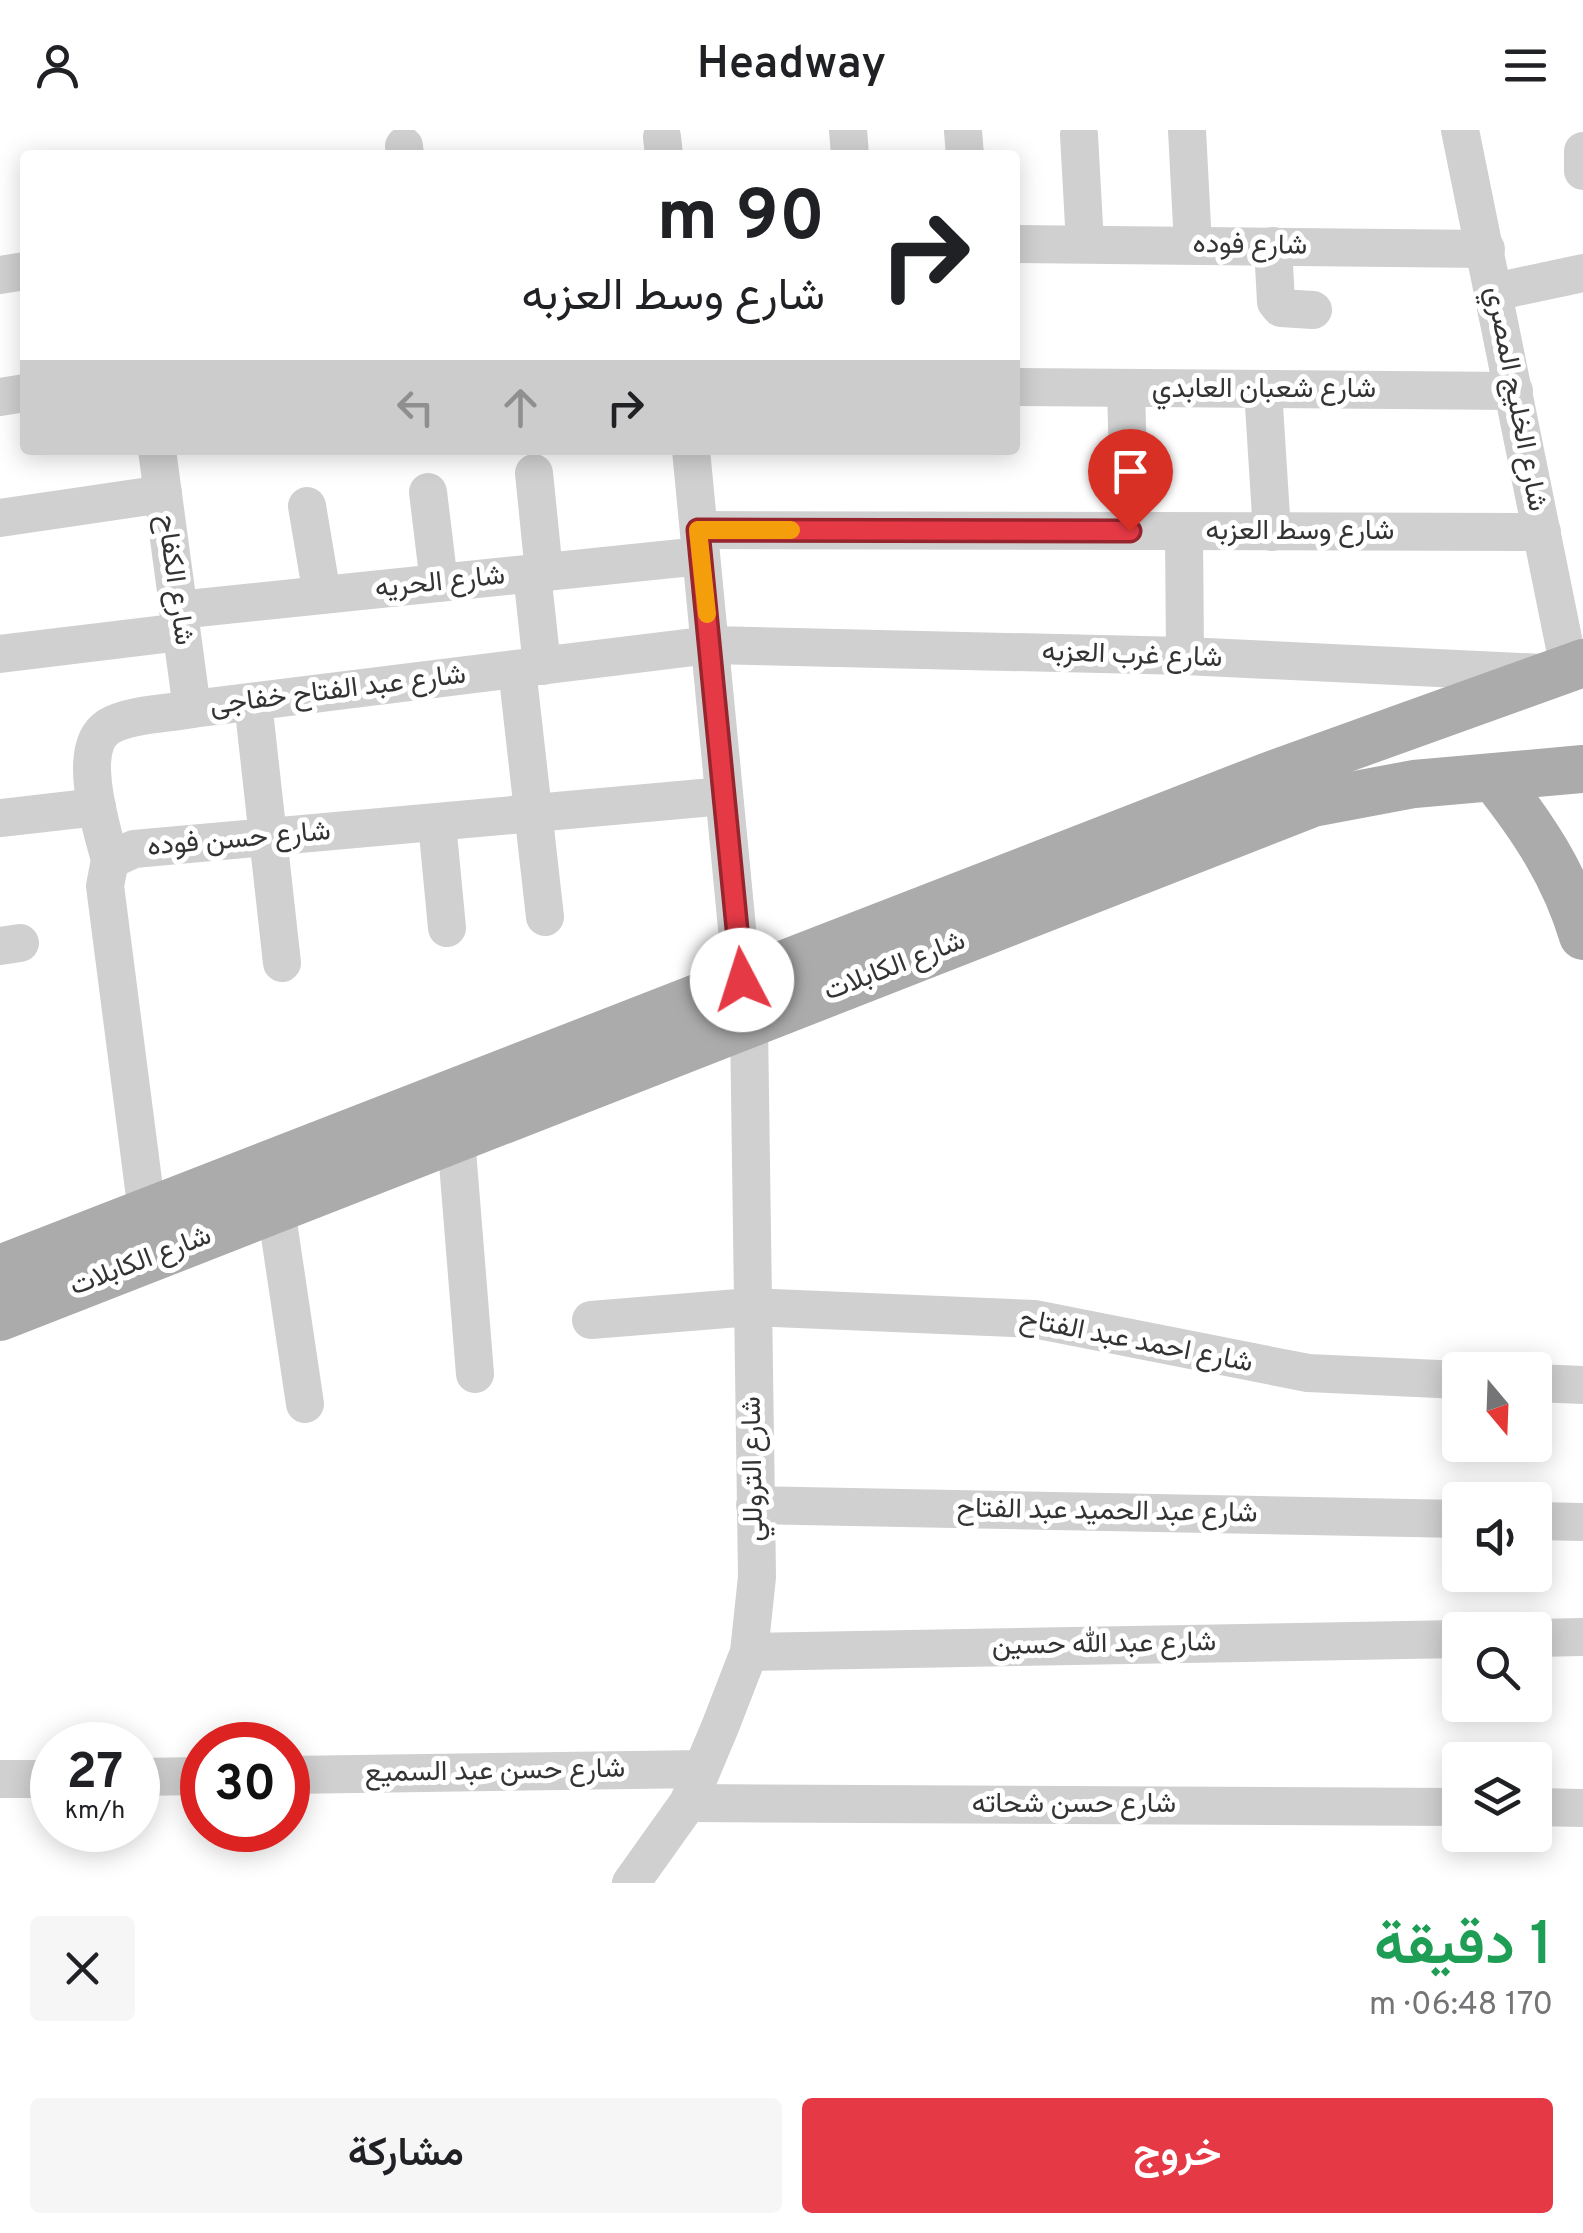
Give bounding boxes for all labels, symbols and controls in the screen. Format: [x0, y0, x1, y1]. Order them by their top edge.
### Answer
text: Headway [697, 37, 886, 94]
icon: person [30, 38, 85, 93]
icon: menu [1498, 38, 1553, 93]
text: 90 m [657, 176, 825, 265]
icon: right [860, 190, 990, 320]
street label: شارع فوده [1192, 227, 1308, 265]
text: شارع وسط العزبه [521, 269, 825, 326]
street label: شارع الخليج المصري [1474, 284, 1554, 515]
street label: شارع شعبان العابدي [1152, 372, 1376, 410]
icon: left [388, 380, 443, 435]
icon: ahead [493, 380, 548, 435]
icon: right [598, 380, 653, 435]
pin [1088, 429, 1173, 532]
icon: arrive [1103, 444, 1158, 499]
street label: شارع الكفاح [147, 512, 201, 648]
street label: شارع وسط العزبه [1206, 514, 1394, 550]
street label: شارع الحريه [373, 558, 507, 608]
street label: شارع غرب العزبه [1041, 635, 1223, 677]
street label: شارع عبد الفتاح خفاجى [208, 657, 468, 725]
street label: شارع حسن فوده [146, 814, 332, 866]
street label: شارع الكابلات [819, 924, 971, 1010]
position arrow [690, 928, 794, 1032]
street label: شارع الكابلات [65, 1219, 217, 1305]
street label: شارع احمد عبد الفتاح [1016, 1302, 1256, 1382]
north arrow [1442, 1352, 1552, 1462]
map controls [1442, 1352, 1552, 1852]
street label: شارع التروللي [735, 1396, 775, 1542]
button: sound [1442, 1482, 1552, 1592]
street label: شارع عبد الحميد عبد الفتاح [956, 1491, 1258, 1533]
button: search [1442, 1612, 1552, 1722]
street label: شارع عبد الله حسين [992, 1624, 1216, 1665]
speed limit sign: 30 [180, 1722, 310, 1852]
button: layers [1442, 1742, 1552, 1852]
text: 27 [67, 1743, 123, 1806]
street label: شارع حسن عبد السميع [364, 1752, 626, 1792]
street label: شارع حسن شحاته [972, 1787, 1176, 1823]
text: km/h [65, 1796, 125, 1828]
text: 1 دقيقة [1374, 1910, 1553, 1986]
button: close [30, 1916, 135, 2021]
text: 170 m · 06:48 [1369, 1986, 1553, 2026]
button: مشاركة [30, 2098, 782, 2213]
button: خروج [802, 2098, 1553, 2213]

